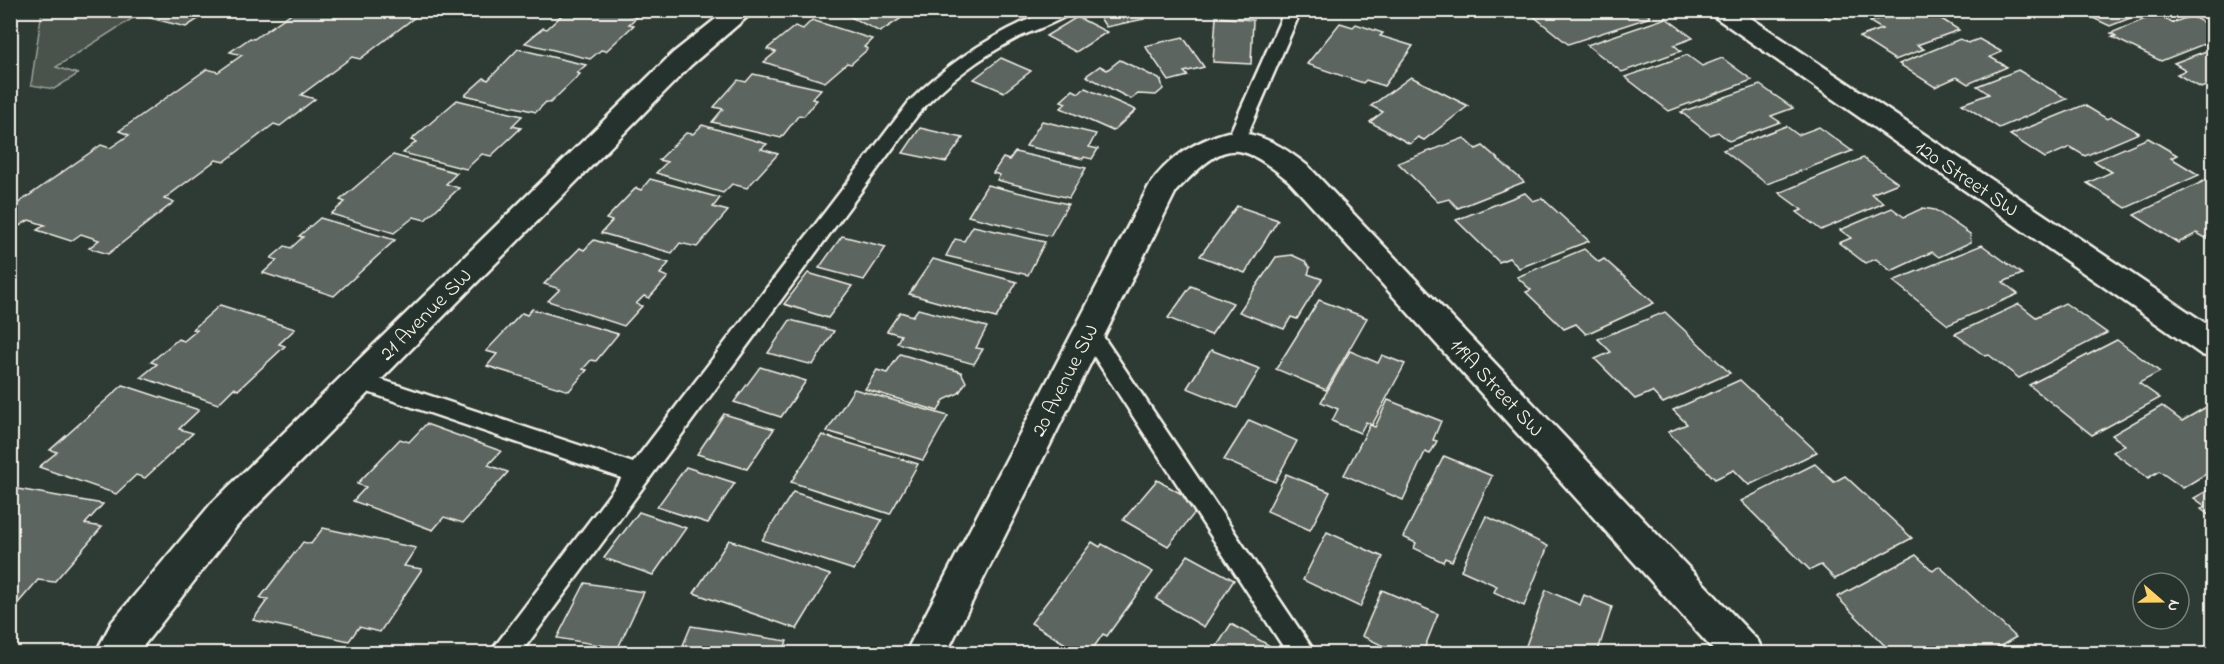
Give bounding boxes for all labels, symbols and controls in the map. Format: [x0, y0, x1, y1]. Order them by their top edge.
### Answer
street label: 120 Street SW [1908, 134, 2024, 225]
street label: 21 Avenue SW [373, 262, 480, 369]
street label: 20 Avenue SW [1025, 319, 1107, 442]
street label: 119A Street SW [1442, 332, 1549, 445]
north arrow [2131, 571, 2191, 631]
text: N [2160, 596, 2186, 615]

